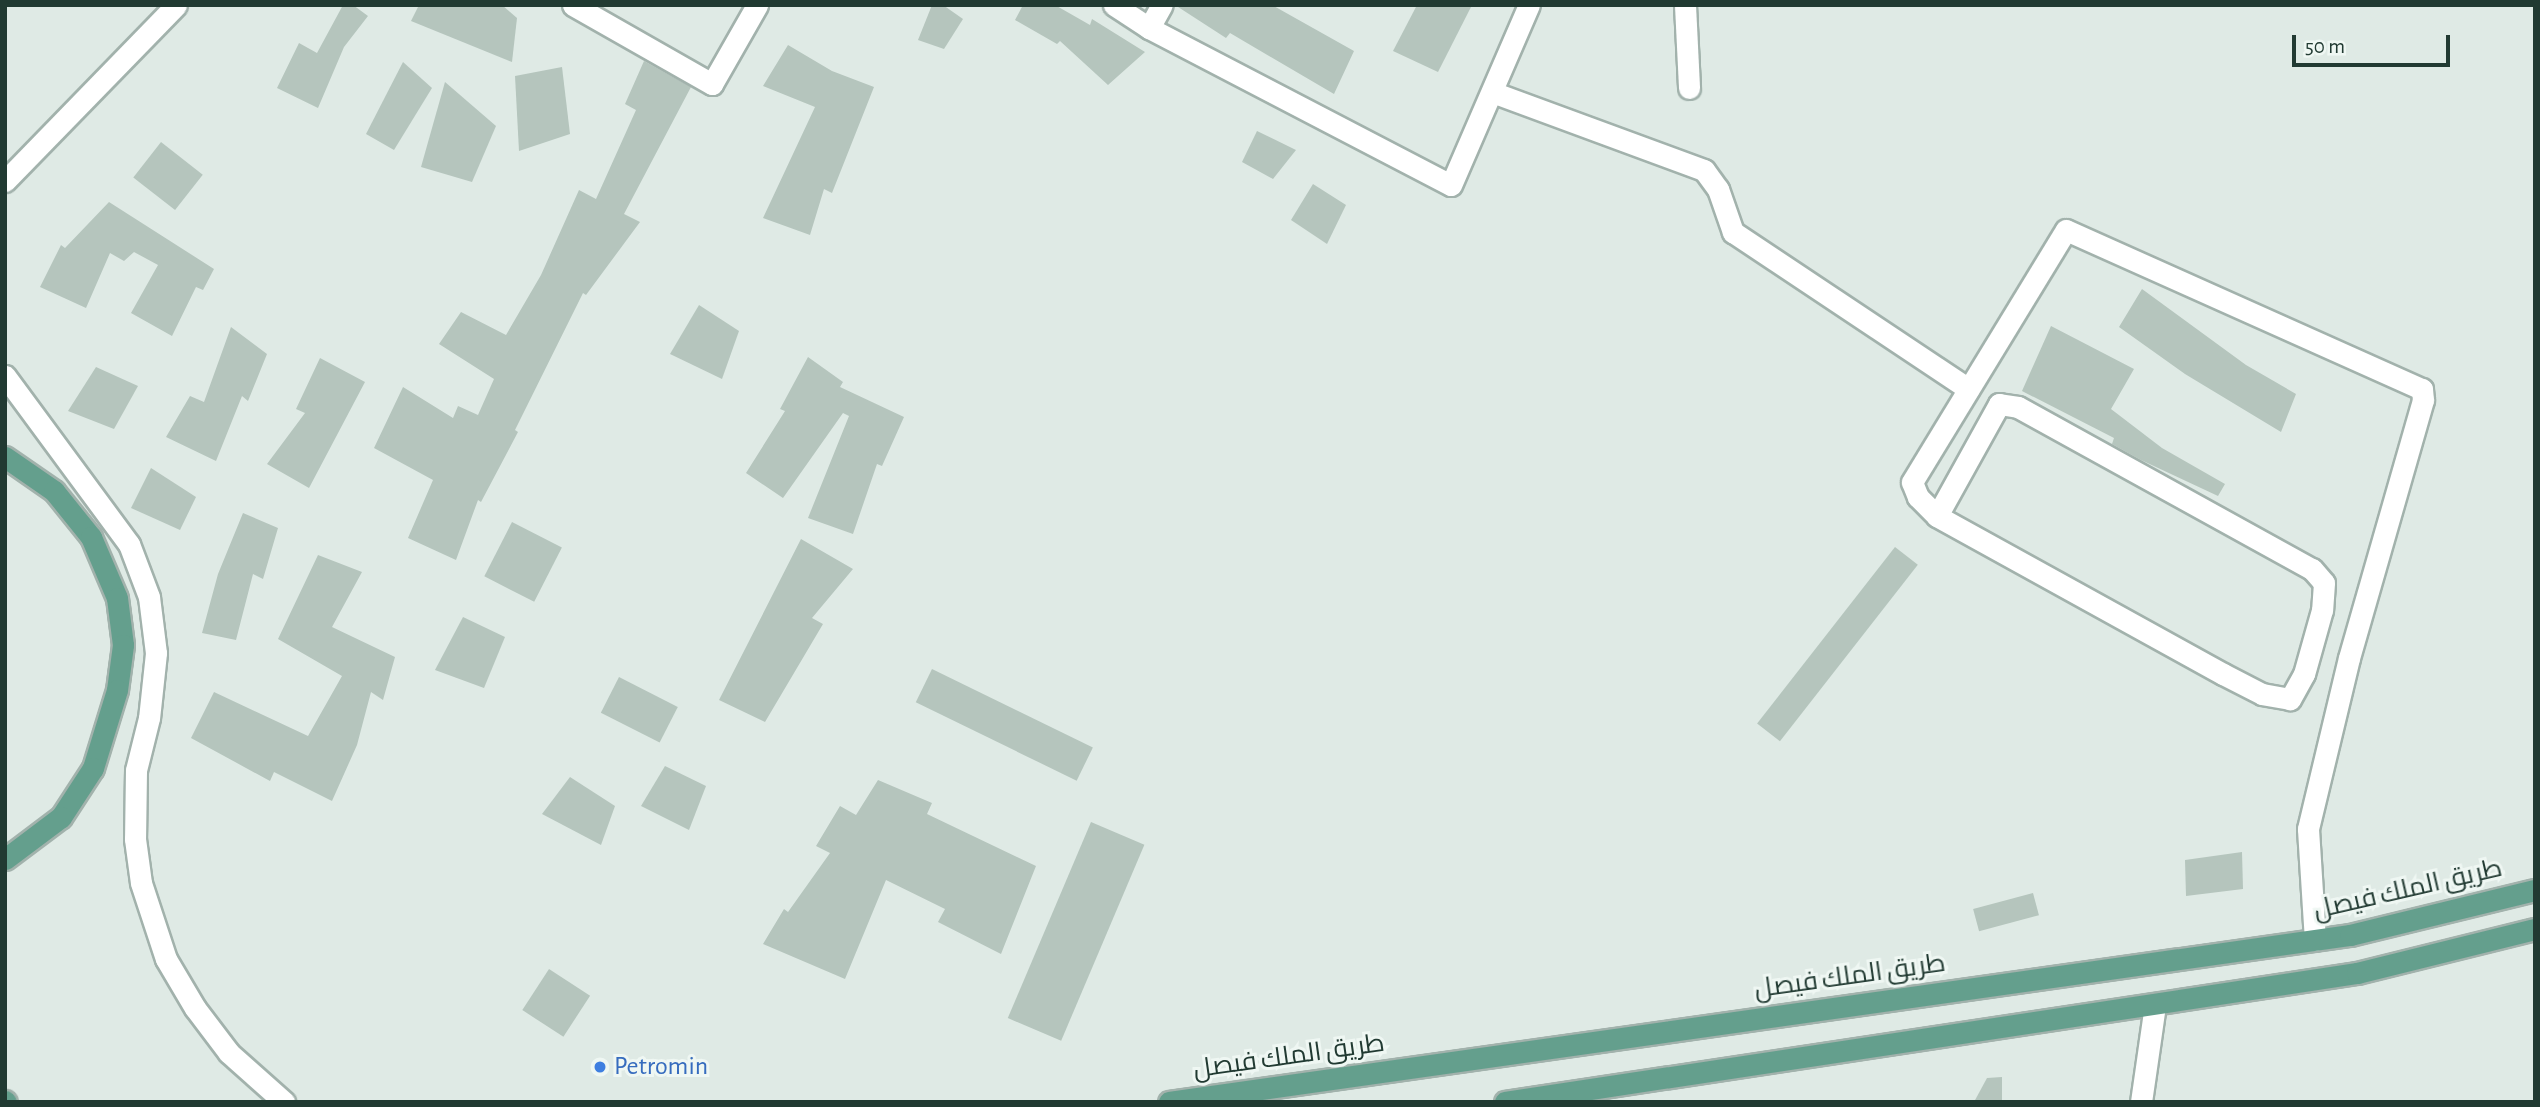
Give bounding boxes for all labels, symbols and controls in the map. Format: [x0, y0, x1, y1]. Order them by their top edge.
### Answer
scale bar [2295, 21, 2452, 65]
text: 50 m [2305, 36, 2345, 57]
street label: طريق الملك فيصل [2311, 853, 2505, 927]
street label: طريق الملك فيصل [1752, 948, 1948, 1006]
street label: طريق الملك فيصل [1191, 1028, 1387, 1086]
place label: Petromin [614, 1051, 708, 1083]
marker: Petromin [592, 1059, 608, 1075]

